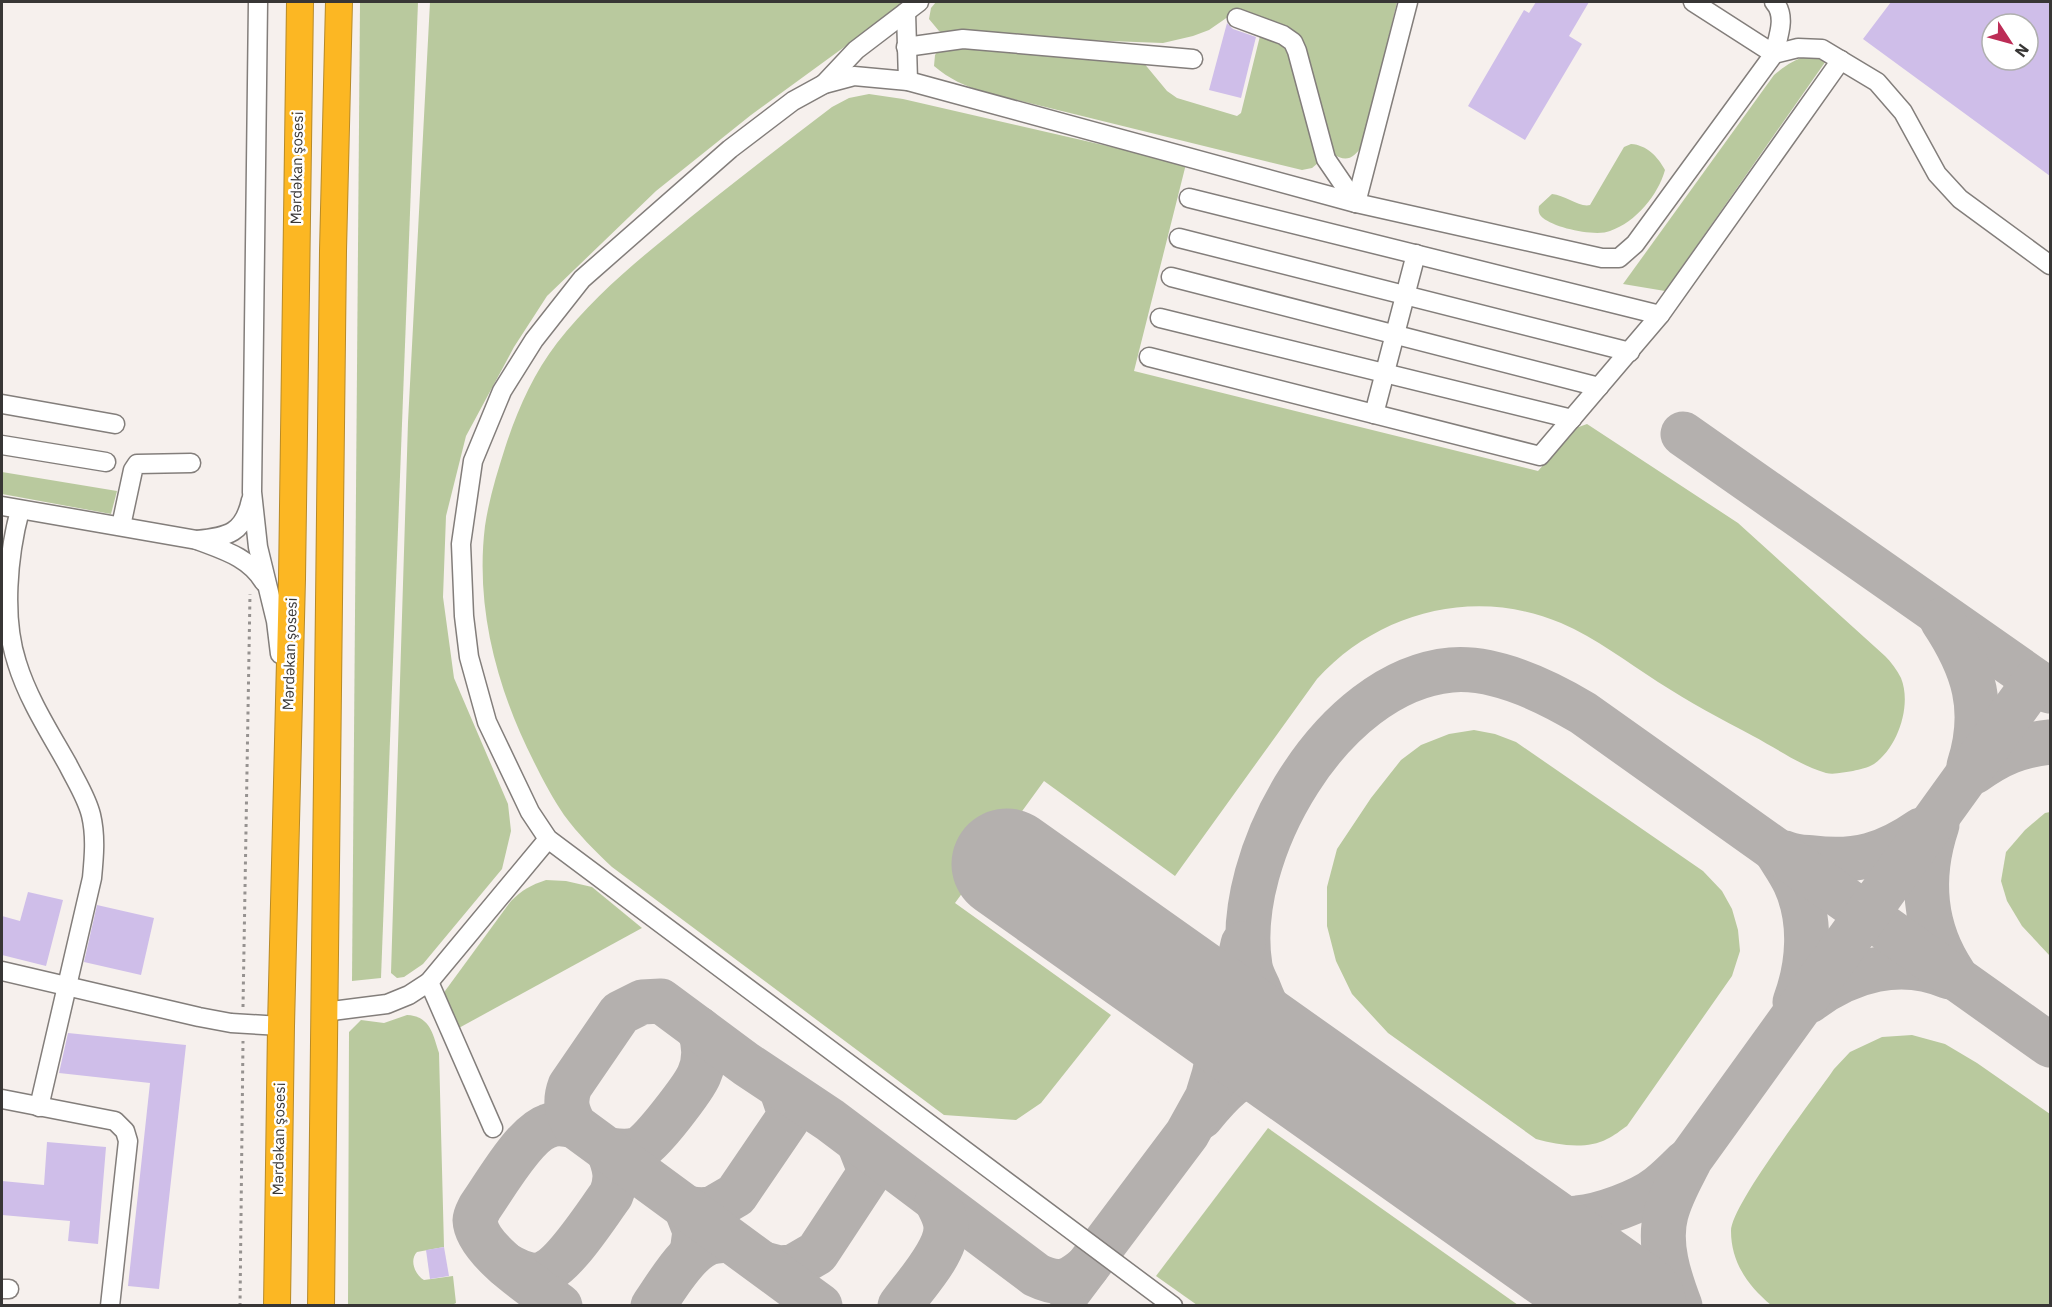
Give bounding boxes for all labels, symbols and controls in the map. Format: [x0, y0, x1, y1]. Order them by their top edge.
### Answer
north arrow [1980, 12, 2040, 72]
text: N [2011, 40, 2034, 61]
street label: Mərdəkan şosesi [286, 111, 307, 225]
street label: Mərdəkan şosesi [278, 597, 301, 711]
street label: Mərdəkan şosesi [268, 1082, 289, 1196]

